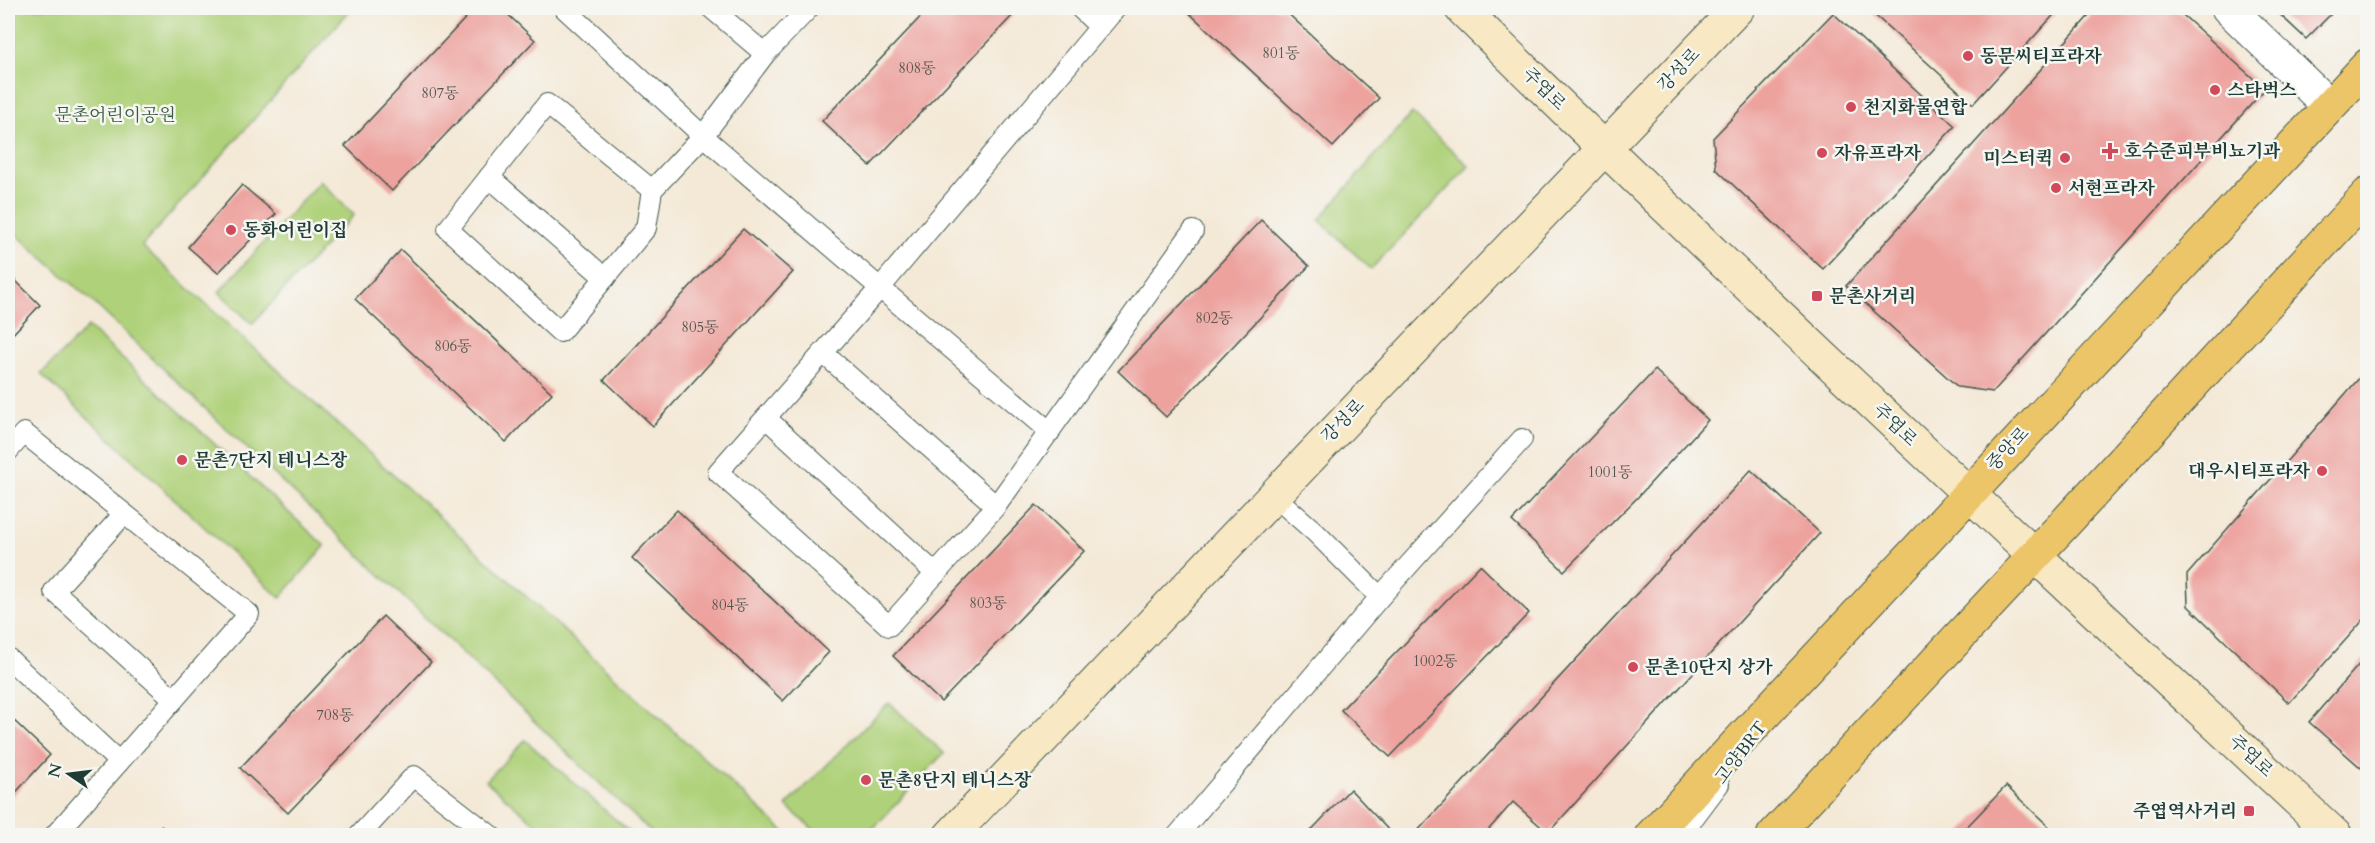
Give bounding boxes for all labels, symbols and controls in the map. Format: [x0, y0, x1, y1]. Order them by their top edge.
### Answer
street label: 강성로 [1652, 42, 1706, 98]
house number: 801동 [1262, 43, 1300, 63]
place label: 동문씨티프라자 [1980, 44, 2102, 69]
marker: 동문씨티프라자 [1961, 49, 1975, 63]
house number: 808동 [898, 58, 936, 78]
street label: 주엽로 [1517, 62, 1571, 116]
place label: 스타벅스 [2227, 78, 2297, 103]
house number: 807동 [421, 83, 459, 103]
marker: 스타벅스 [2208, 83, 2222, 97]
place label: 천지화물연합 [1863, 95, 1968, 120]
marker: 천지화물연합 [1844, 100, 1858, 114]
park label: 문촌어린이공원 [54, 103, 176, 128]
place label: 호수준피부비뇨기과 [2124, 139, 2281, 164]
place label: 자유프라자 [1834, 141, 1922, 166]
marker: 호수준피부비뇨기과 [2101, 142, 2119, 160]
marker: 자유프라자 [1815, 146, 1829, 160]
place label: 미스터퀵 [1983, 146, 2053, 171]
marker: 미스터퀵 [2058, 151, 2072, 165]
place label: 서현프라자 [2068, 176, 2156, 201]
marker: 서현프라자 [2049, 181, 2063, 195]
place label: 동화어린이집 [243, 218, 347, 243]
marker: 동화어린이집 [224, 223, 238, 237]
place label: 문촌사거리 [1829, 284, 1916, 309]
marker: 문촌사거리 [1810, 289, 1824, 303]
house number: 802동 [1195, 308, 1233, 328]
house number: 805동 [681, 317, 719, 337]
house number: 806동 [434, 336, 472, 356]
street label: 강성로 [1316, 394, 1370, 448]
street label: 주엽로 [1868, 398, 1922, 452]
street label: 중앙로 [1981, 421, 2035, 477]
place label: 문촌7단지 테니스장 [194, 448, 348, 473]
marker: 문촌7단지 테니스장 [175, 453, 189, 467]
place label: 대우시티프라자 [2188, 459, 2311, 484]
house number: 1001동 [1587, 462, 1633, 482]
marker: 대우시티프라자 [2315, 464, 2329, 478]
house number: 803동 [969, 593, 1007, 613]
house number: 804동 [711, 595, 749, 615]
house number: 1002동 [1412, 651, 1458, 671]
place label: 문촌10단지 상가 [1645, 655, 1773, 680]
marker: 문촌10단지 상가 [1626, 660, 1640, 674]
house number: 708동 [316, 705, 354, 725]
street label: 고양BRT [1709, 716, 1773, 790]
street label: 주엽로 [2223, 729, 2279, 783]
north arrow [39, 744, 99, 804]
text: N [43, 761, 68, 780]
place label: 문촌8단지 테니스장 [878, 768, 1032, 793]
marker: 문촌8단지 테니스장 [859, 773, 873, 787]
place label: 주엽역사거리 [2133, 799, 2237, 824]
marker: 주엽역사거리 [2242, 804, 2256, 818]

